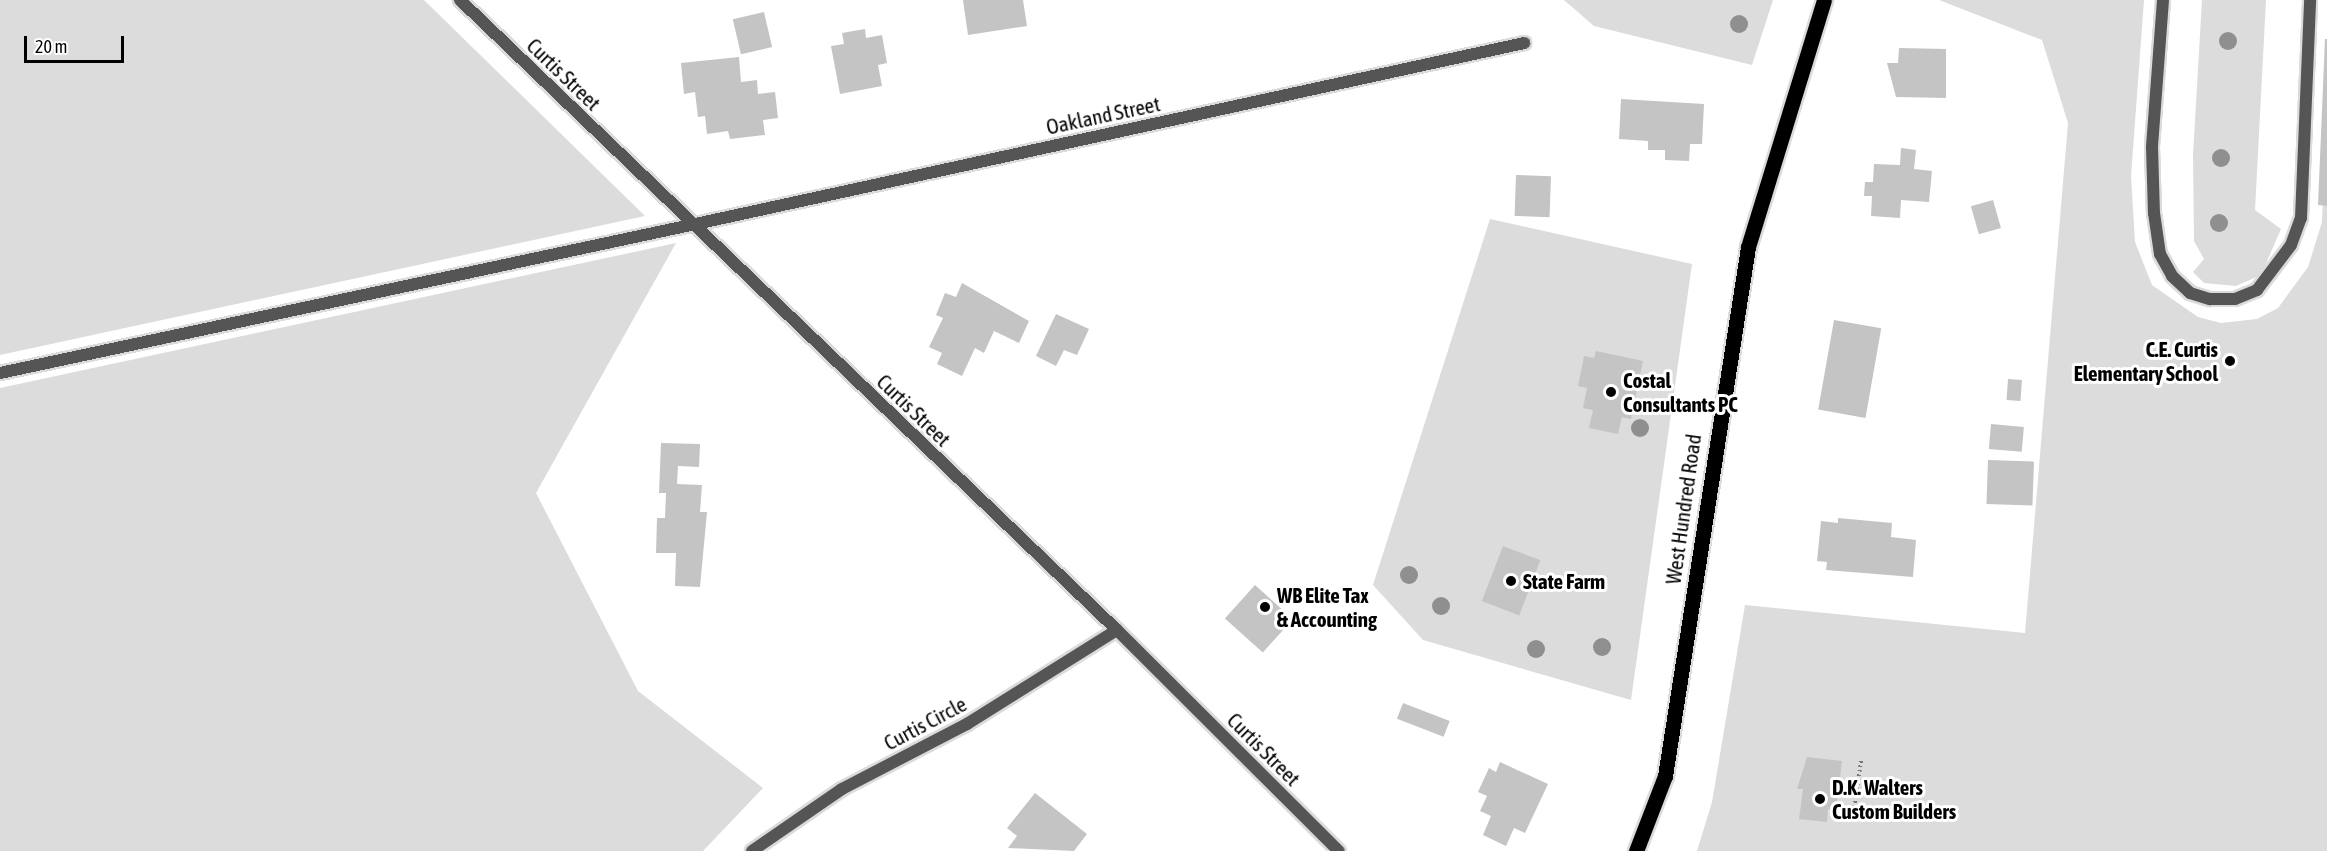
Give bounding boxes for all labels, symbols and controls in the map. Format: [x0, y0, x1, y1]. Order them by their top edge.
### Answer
scale bar [27, 24, 128, 62]
street label: Curtis Street [522, 33, 606, 115]
text: 20 m [35, 36, 67, 57]
street label: Oakland Street [1044, 91, 1162, 139]
place label: C.E. Curtis Elementary School [2074, 336, 2218, 386]
marker: C.E. Curtis Elementary School [2223, 354, 2237, 368]
place label: Costal Consultants PC [1623, 367, 1738, 417]
street label: Curtis Street [872, 369, 956, 451]
marker: Costal Consultants PC [1604, 385, 1618, 399]
street label: West Hundred Road [1660, 432, 1706, 586]
place label: State Farm [1523, 568, 1605, 594]
marker: State Farm [1504, 574, 1518, 588]
place label: WB Elite Tax & Accounting [1277, 582, 1377, 632]
marker: WB Elite Tax & Accounting [1258, 600, 1272, 614]
street label: Curtis Circle [879, 691, 971, 755]
street label: Curtis Street [1222, 707, 1306, 791]
place label: D.K. Walters Custom Builders [1832, 774, 1956, 824]
marker: D.K. Walters Custom Builders [1813, 792, 1827, 806]

